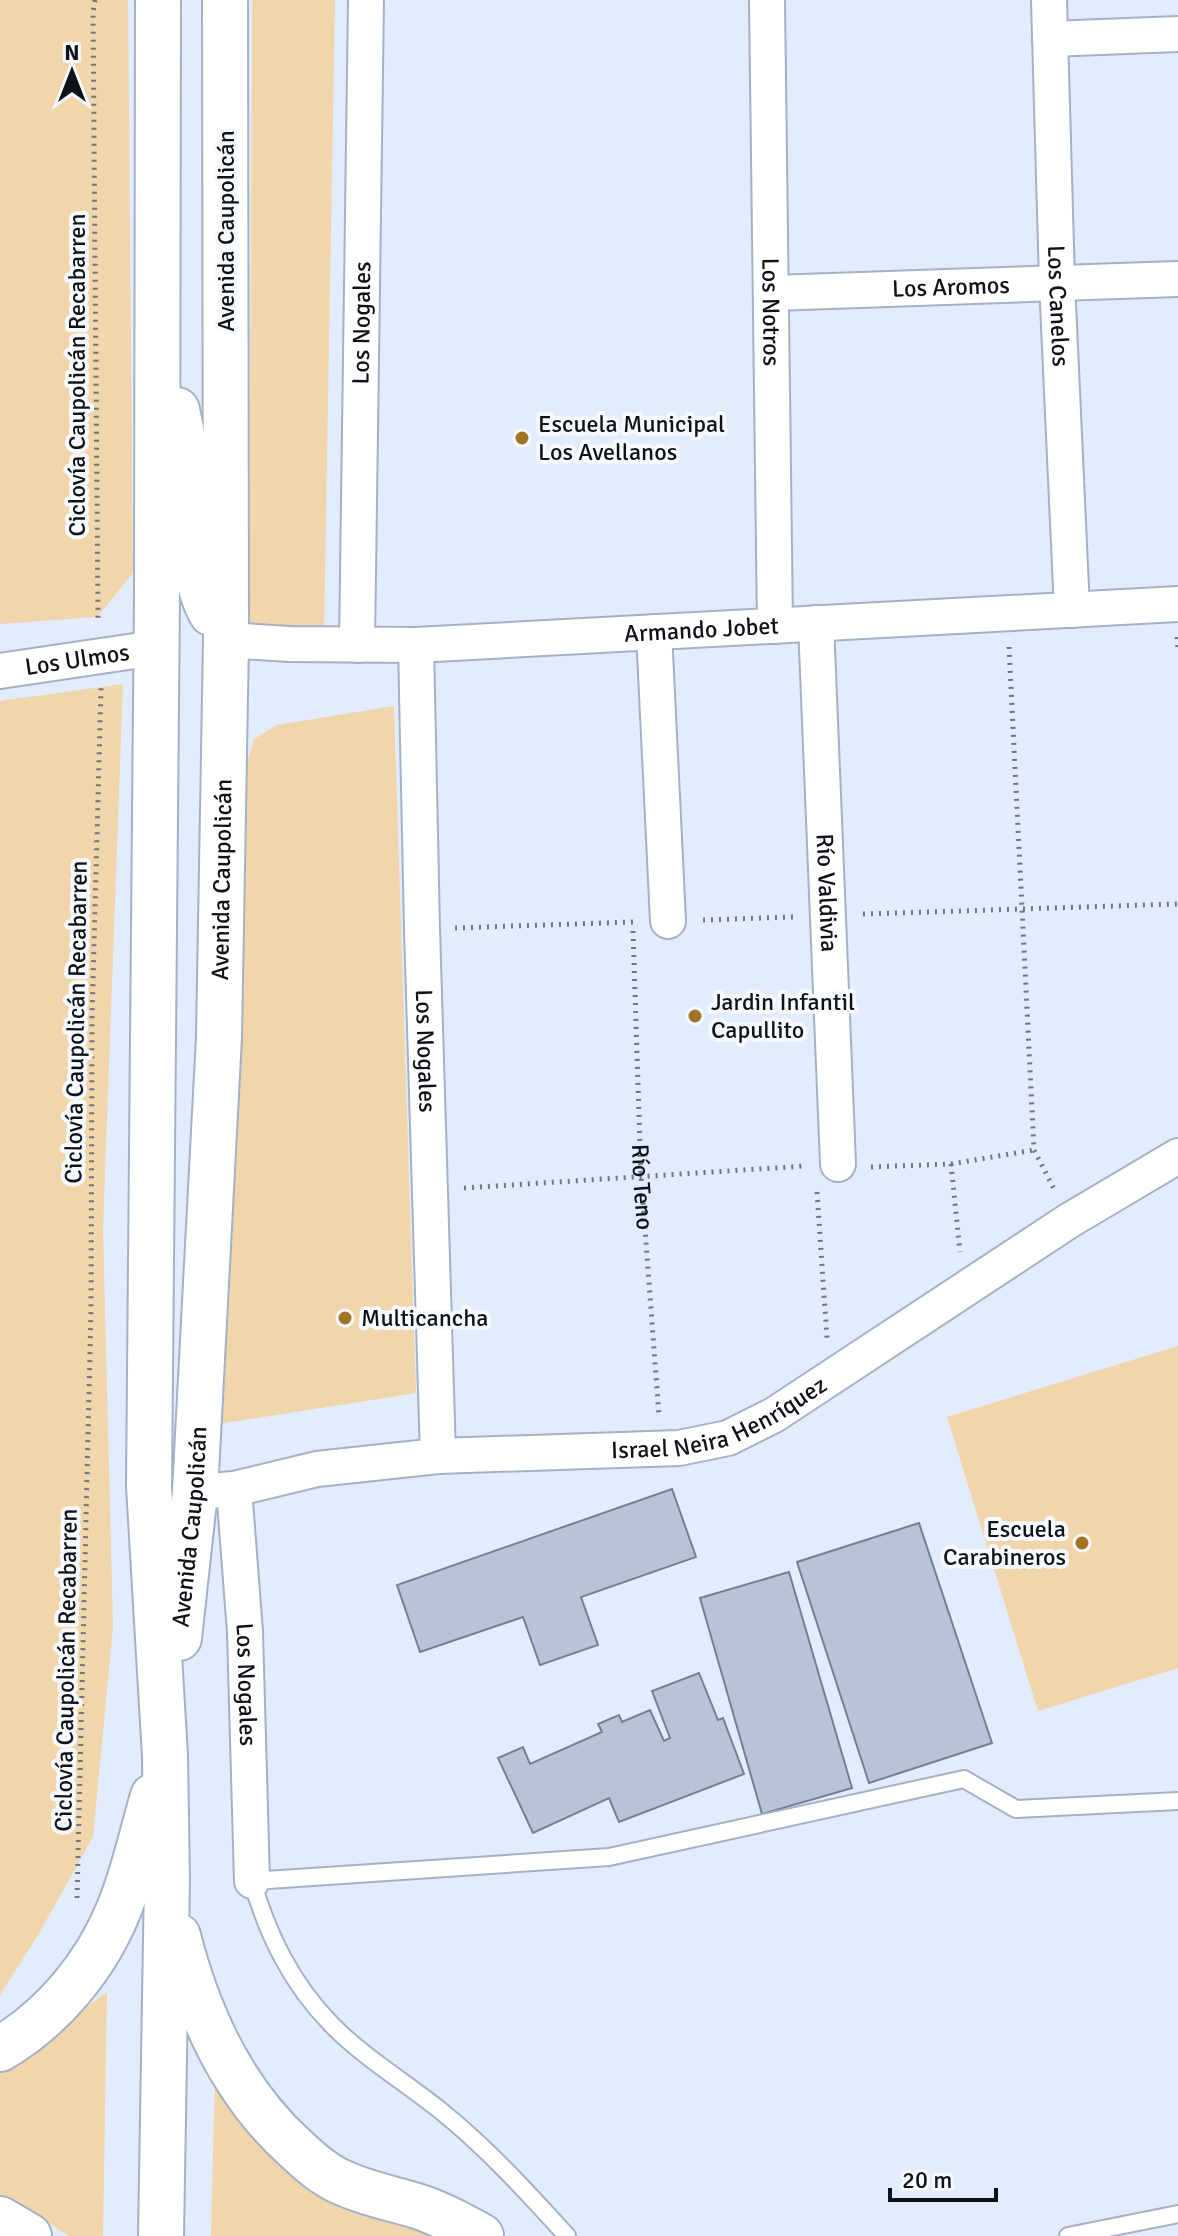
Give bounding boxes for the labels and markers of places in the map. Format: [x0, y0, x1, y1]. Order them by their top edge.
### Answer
place label: Escuela Municipal Los Avellanos [538, 409, 725, 467]
marker: Escuela Municipal Los Avellanos [513, 429, 531, 447]
place label: Jardin Infantil Capullito [711, 987, 855, 1045]
marker: Jardin Infantil Capullito [686, 1007, 704, 1025]
place label: Multicancha [361, 1303, 488, 1333]
marker: Multicancha [336, 1309, 354, 1327]
place label: Escuela Carabineros [943, 1514, 1066, 1572]
marker: Escuela Carabineros [1073, 1534, 1091, 1552]

